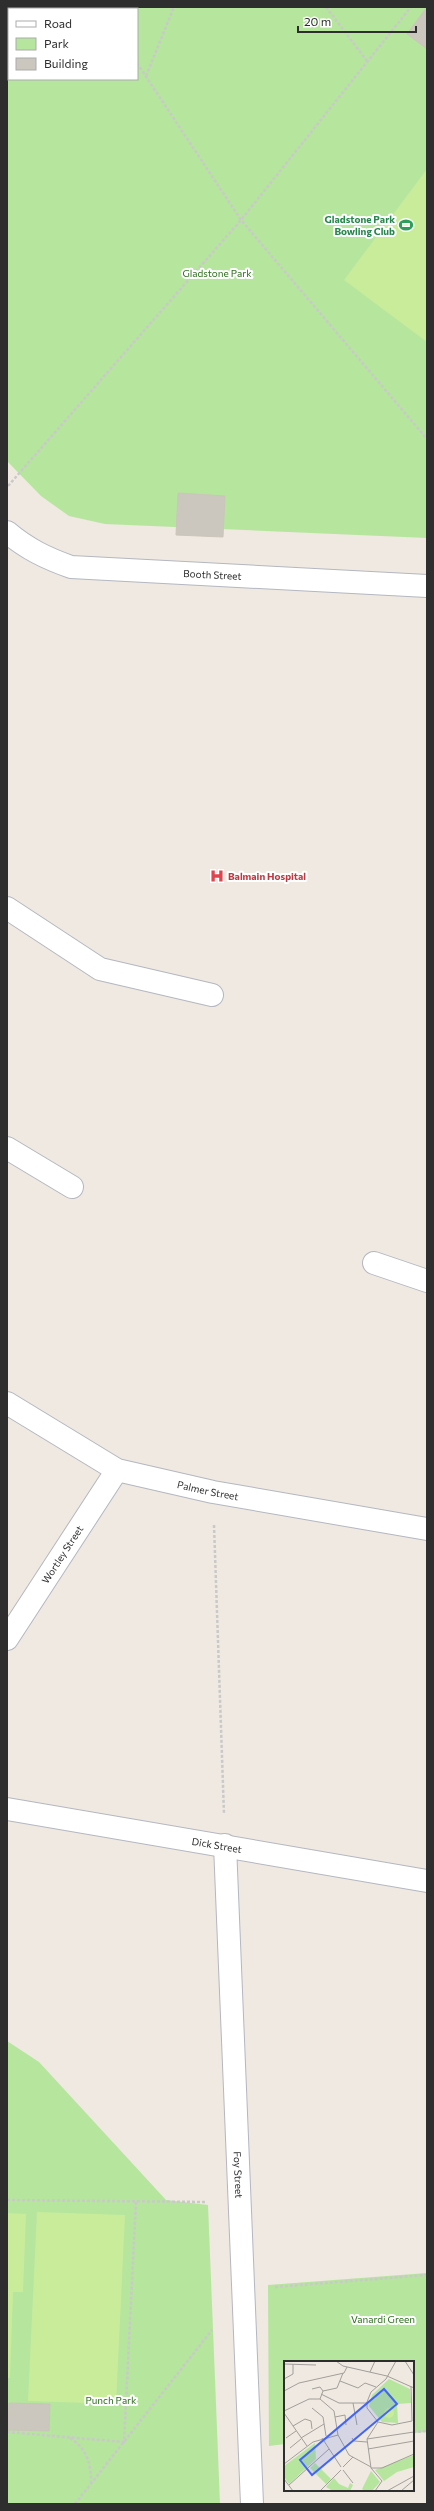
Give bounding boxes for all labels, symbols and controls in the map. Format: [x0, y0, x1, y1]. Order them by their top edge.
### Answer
legend [8, 8, 138, 80]
scale bar [298, 8, 416, 34]
text: 20 m [304, 14, 331, 28]
text: Road [44, 16, 72, 30]
text: Park [44, 36, 70, 50]
text: Building [44, 56, 88, 70]
place label: Gladstone Park Bowling Club [325, 213, 395, 237]
sports icon: Gladstone Park Bowling Club [398, 217, 414, 233]
park label: Gladstone Park [182, 267, 252, 279]
street label: Booth Street [183, 567, 242, 582]
hospital icon: Balmain Hospital [209, 868, 225, 884]
place label: Balmain Hospital [228, 870, 306, 882]
street label: Palmer Street [176, 1478, 240, 1502]
street label: Wortley Street [39, 1523, 85, 1586]
street label: Dick Street [191, 1835, 243, 1855]
street label: Foy Street [232, 2151, 245, 2198]
park label: Vanardi Green [351, 2313, 415, 2325]
inset map [284, 2361, 414, 2491]
park label: Punch Park [85, 2394, 137, 2406]

